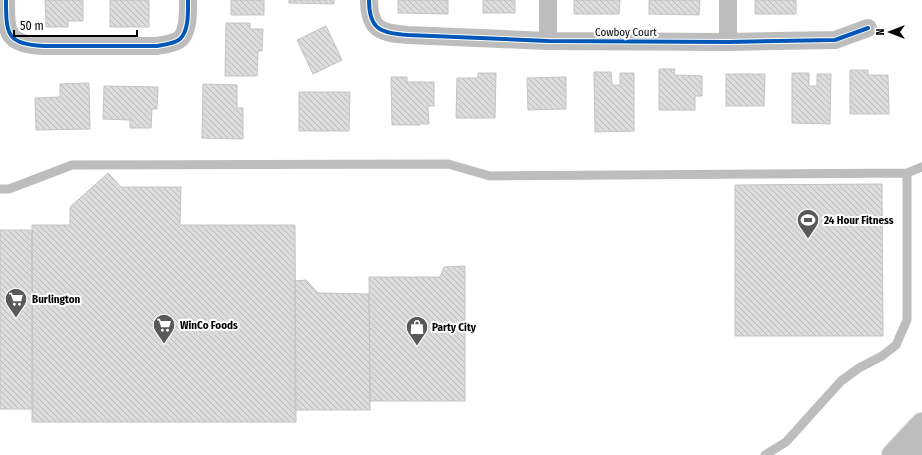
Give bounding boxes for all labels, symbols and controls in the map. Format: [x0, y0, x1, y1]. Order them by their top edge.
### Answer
scale bar [14, 12, 137, 38]
north arrow [870, 12, 910, 52]
text: 50 m [20, 19, 44, 33]
street label: Cowboy Court [595, 26, 657, 39]
text: N [874, 29, 887, 35]
sports icon: 24 Hour Fitness [795, 207, 821, 240]
place label: 24 Hour Fitness [823, 214, 894, 227]
supermarket icon: Burlington [3, 286, 29, 319]
place label: Burlington [32, 293, 81, 306]
supermarket icon: WinCo Foods [151, 312, 177, 345]
shop icon: Party City [404, 314, 430, 347]
place label: WinCo Foods [180, 319, 238, 332]
place label: Party City [432, 321, 477, 334]

